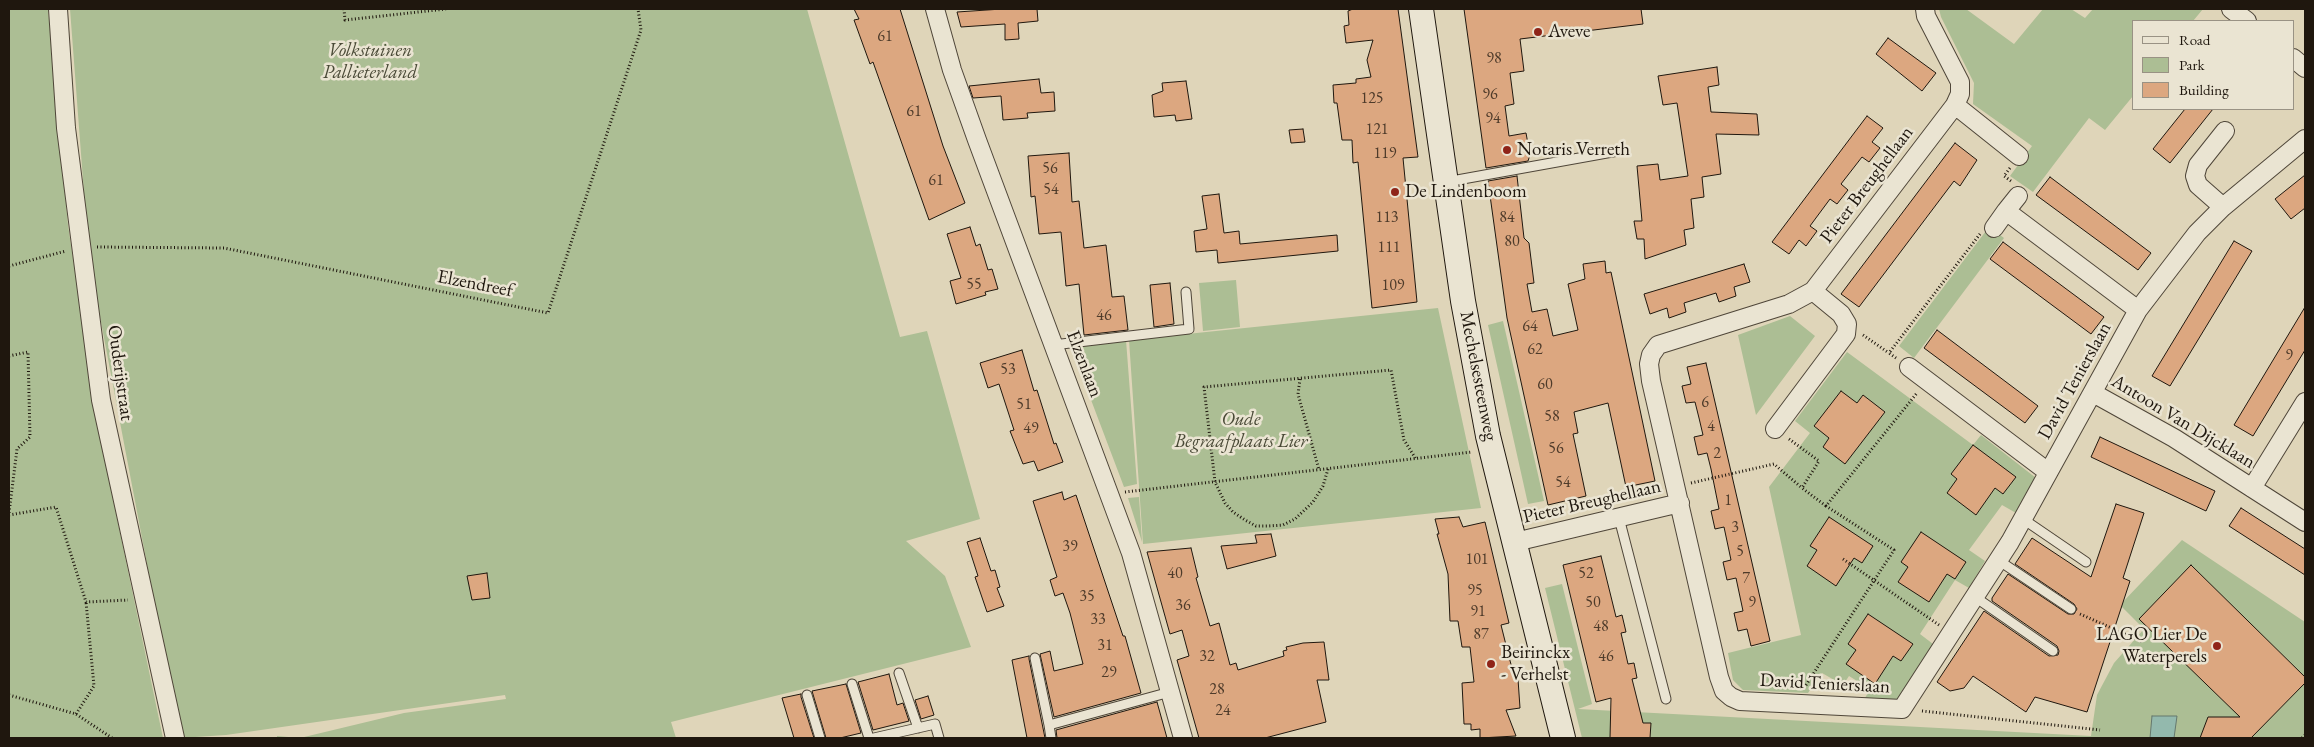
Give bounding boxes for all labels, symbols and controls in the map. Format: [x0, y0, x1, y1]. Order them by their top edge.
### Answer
legend [2132, 20, 2294, 110]
place label: Aveve [1548, 21, 1590, 43]
marker: Aveve [1532, 26, 1544, 38]
house number: 61 [877, 27, 893, 47]
text: Road [2179, 30, 2210, 49]
park label: Volkstuinen Pallieterland [323, 40, 417, 84]
house number: 98 [1486, 49, 1502, 69]
text: Park [2179, 55, 2205, 74]
text: Building [2179, 80, 2229, 99]
house number: 96 [1482, 85, 1498, 105]
house number: 125 [1360, 89, 1384, 109]
house number: 61 [906, 102, 922, 122]
house number: 94 [1485, 109, 1501, 129]
house number: 121 [1365, 120, 1389, 140]
street label: Pieter Breughellaan [1816, 122, 1918, 248]
place label: Notaris Verreth [1517, 139, 1630, 161]
house number: 119 [1373, 144, 1397, 164]
marker: Notaris Verreth [1501, 144, 1513, 156]
house number: 56 [1042, 159, 1058, 179]
house number: 61 [928, 171, 944, 191]
house number: 54 [1043, 180, 1059, 200]
place label: De Lindenboom [1405, 181, 1527, 203]
marker: De Lindenboom [1389, 186, 1401, 198]
house number: 113 [1375, 208, 1399, 228]
house number: 84 [1499, 208, 1515, 228]
house number: 80 [1504, 232, 1520, 252]
house number: 111 [1377, 238, 1401, 258]
street label: Elzendreef [435, 266, 515, 302]
house number: 55 [966, 275, 982, 295]
house number: 109 [1381, 276, 1405, 296]
house number: 46 [1096, 306, 1112, 326]
street label: Mechelsesteenweg [1454, 309, 1502, 443]
house number: 64 [1522, 317, 1538, 337]
street label: David Tenierslaan [2033, 318, 2117, 444]
street label: Ouderijstraat [102, 324, 138, 422]
street label: Elzenlaan [1061, 327, 1107, 401]
house number: 62 [1527, 340, 1543, 360]
house number: 9 [2285, 346, 2293, 366]
house number: 53 [1000, 360, 1016, 380]
street label: Antoon Van Dijcklaan [2107, 370, 2259, 474]
house number: 60 [1537, 375, 1553, 395]
house number: 6 [1701, 393, 1709, 413]
house number: 51 [1016, 395, 1032, 415]
house number: 58 [1544, 407, 1560, 427]
park label: Oude Begraafplaats Lier [1174, 409, 1308, 453]
house number: 4 [1707, 417, 1715, 437]
house number: 49 [1023, 419, 1039, 439]
house number: 56 [1548, 439, 1564, 459]
house number: 2 [1713, 444, 1721, 464]
house number: 54 [1555, 473, 1571, 493]
street label: Pieter Breughellaan [1521, 475, 1663, 529]
house number: 1 [1724, 491, 1732, 511]
house number: 3 [1731, 518, 1739, 538]
house number: 39 [1062, 537, 1078, 557]
house number: 5 [1736, 542, 1744, 562]
house number: 101 [1465, 550, 1489, 570]
house number: 40 [1167, 564, 1183, 584]
house number: 52 [1578, 564, 1594, 584]
house number: 7 [1742, 569, 1750, 589]
house number: 95 [1467, 581, 1483, 601]
house number: 35 [1079, 587, 1095, 607]
house number: 50 [1585, 593, 1601, 613]
house number: 9 [1748, 593, 1756, 613]
house number: 36 [1175, 596, 1191, 616]
house number: 91 [1470, 602, 1486, 622]
house number: 33 [1090, 610, 1106, 630]
house number: 48 [1593, 617, 1609, 637]
place label: LAGO Lier De Waterperels [2096, 624, 2207, 668]
house number: 87 [1473, 625, 1489, 645]
house number: 31 [1097, 636, 1113, 656]
marker: LAGO Lier De Waterperels [2211, 640, 2223, 652]
place label: Beirinckx - Verhelst [1501, 642, 1570, 686]
house number: 32 [1199, 647, 1215, 667]
house number: 46 [1598, 647, 1614, 667]
marker: Beirinckx - Verhelst [1485, 658, 1497, 670]
house number: 29 [1101, 663, 1117, 683]
street label: David Tenierslaan [1759, 669, 1891, 699]
house number: 28 [1209, 680, 1225, 700]
house number: 24 [1215, 701, 1231, 721]

